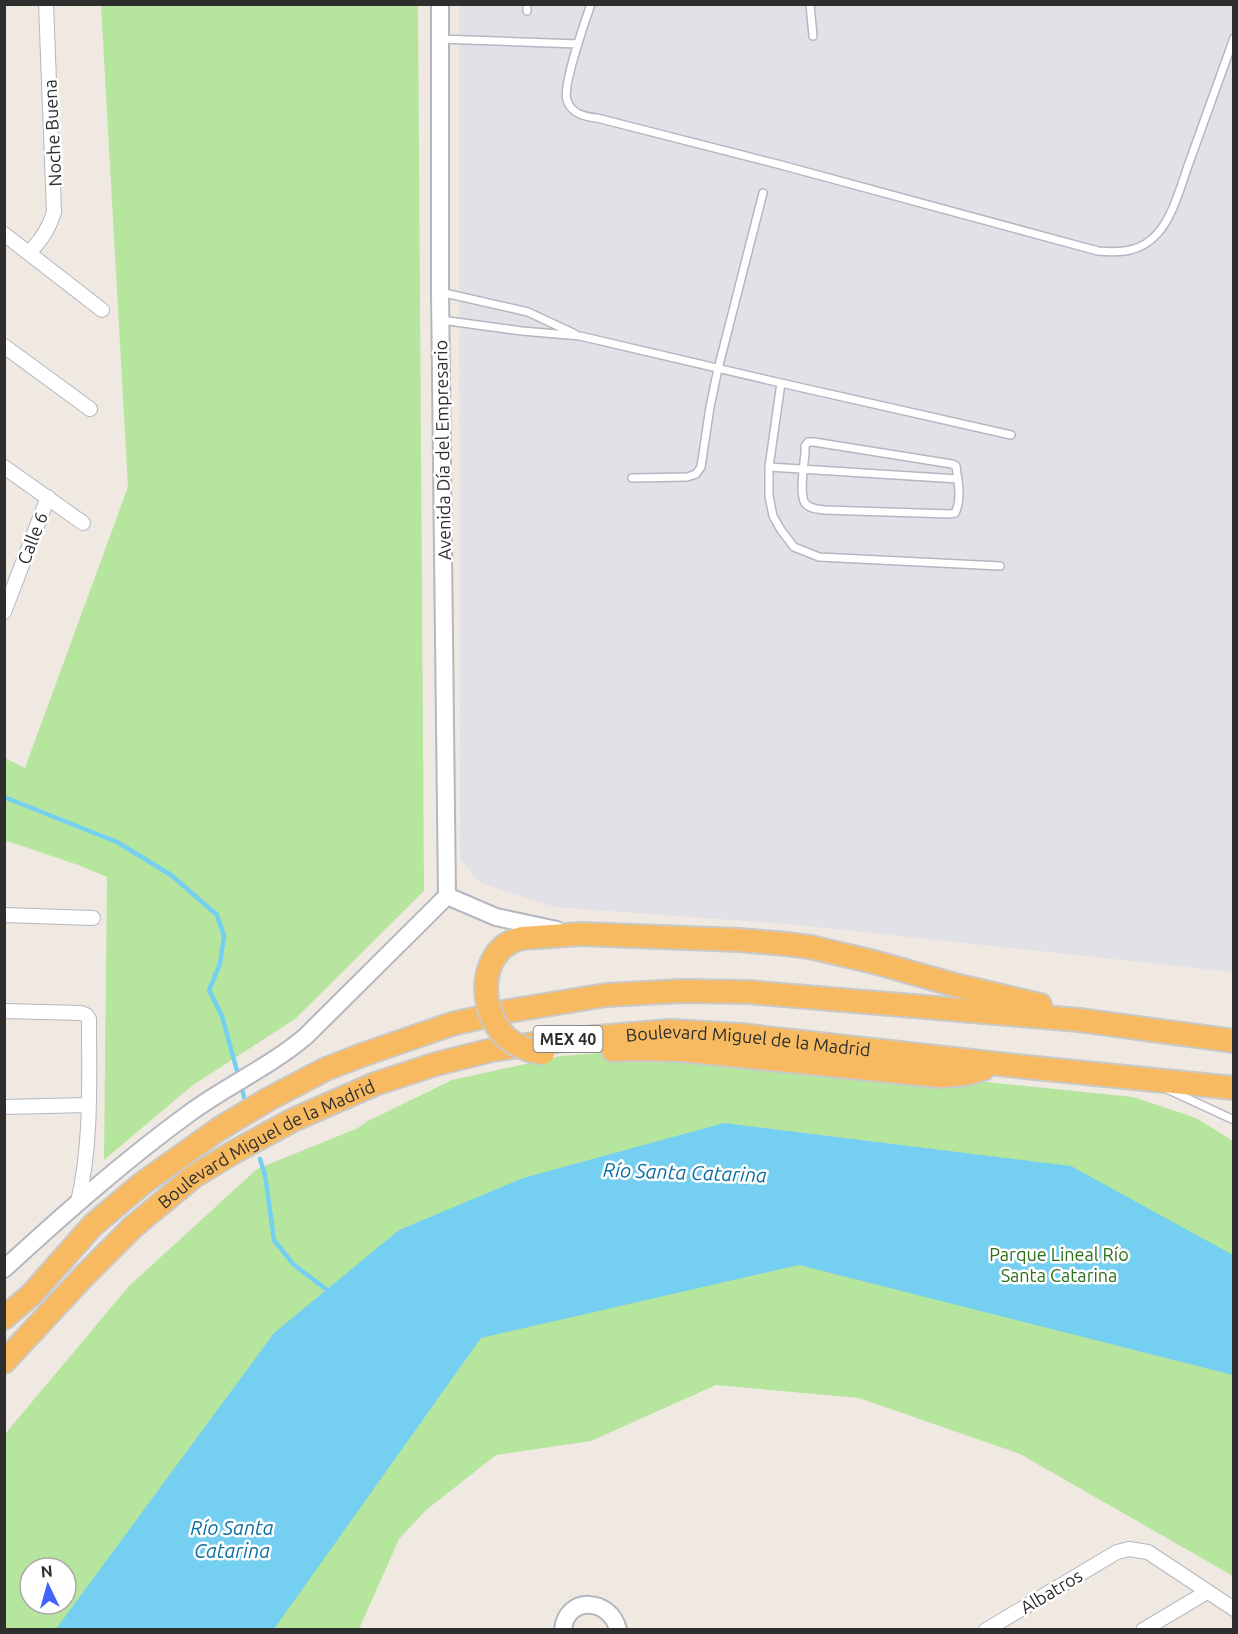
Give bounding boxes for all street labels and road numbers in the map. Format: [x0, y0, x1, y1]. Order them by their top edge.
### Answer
street label: Noche Buena [39, 79, 65, 187]
street label: Avenida Día del Empresario [430, 340, 454, 560]
street label: Calle 6 [13, 509, 51, 567]
street label: Boulevard Miguel de la Madrid [625, 1021, 872, 1060]
road number: MEX 40 [534, 1026, 602, 1052]
street label: Boulevard Miguel de la Madrid [154, 1076, 378, 1212]
street label: Albatros [1017, 1565, 1086, 1617]

